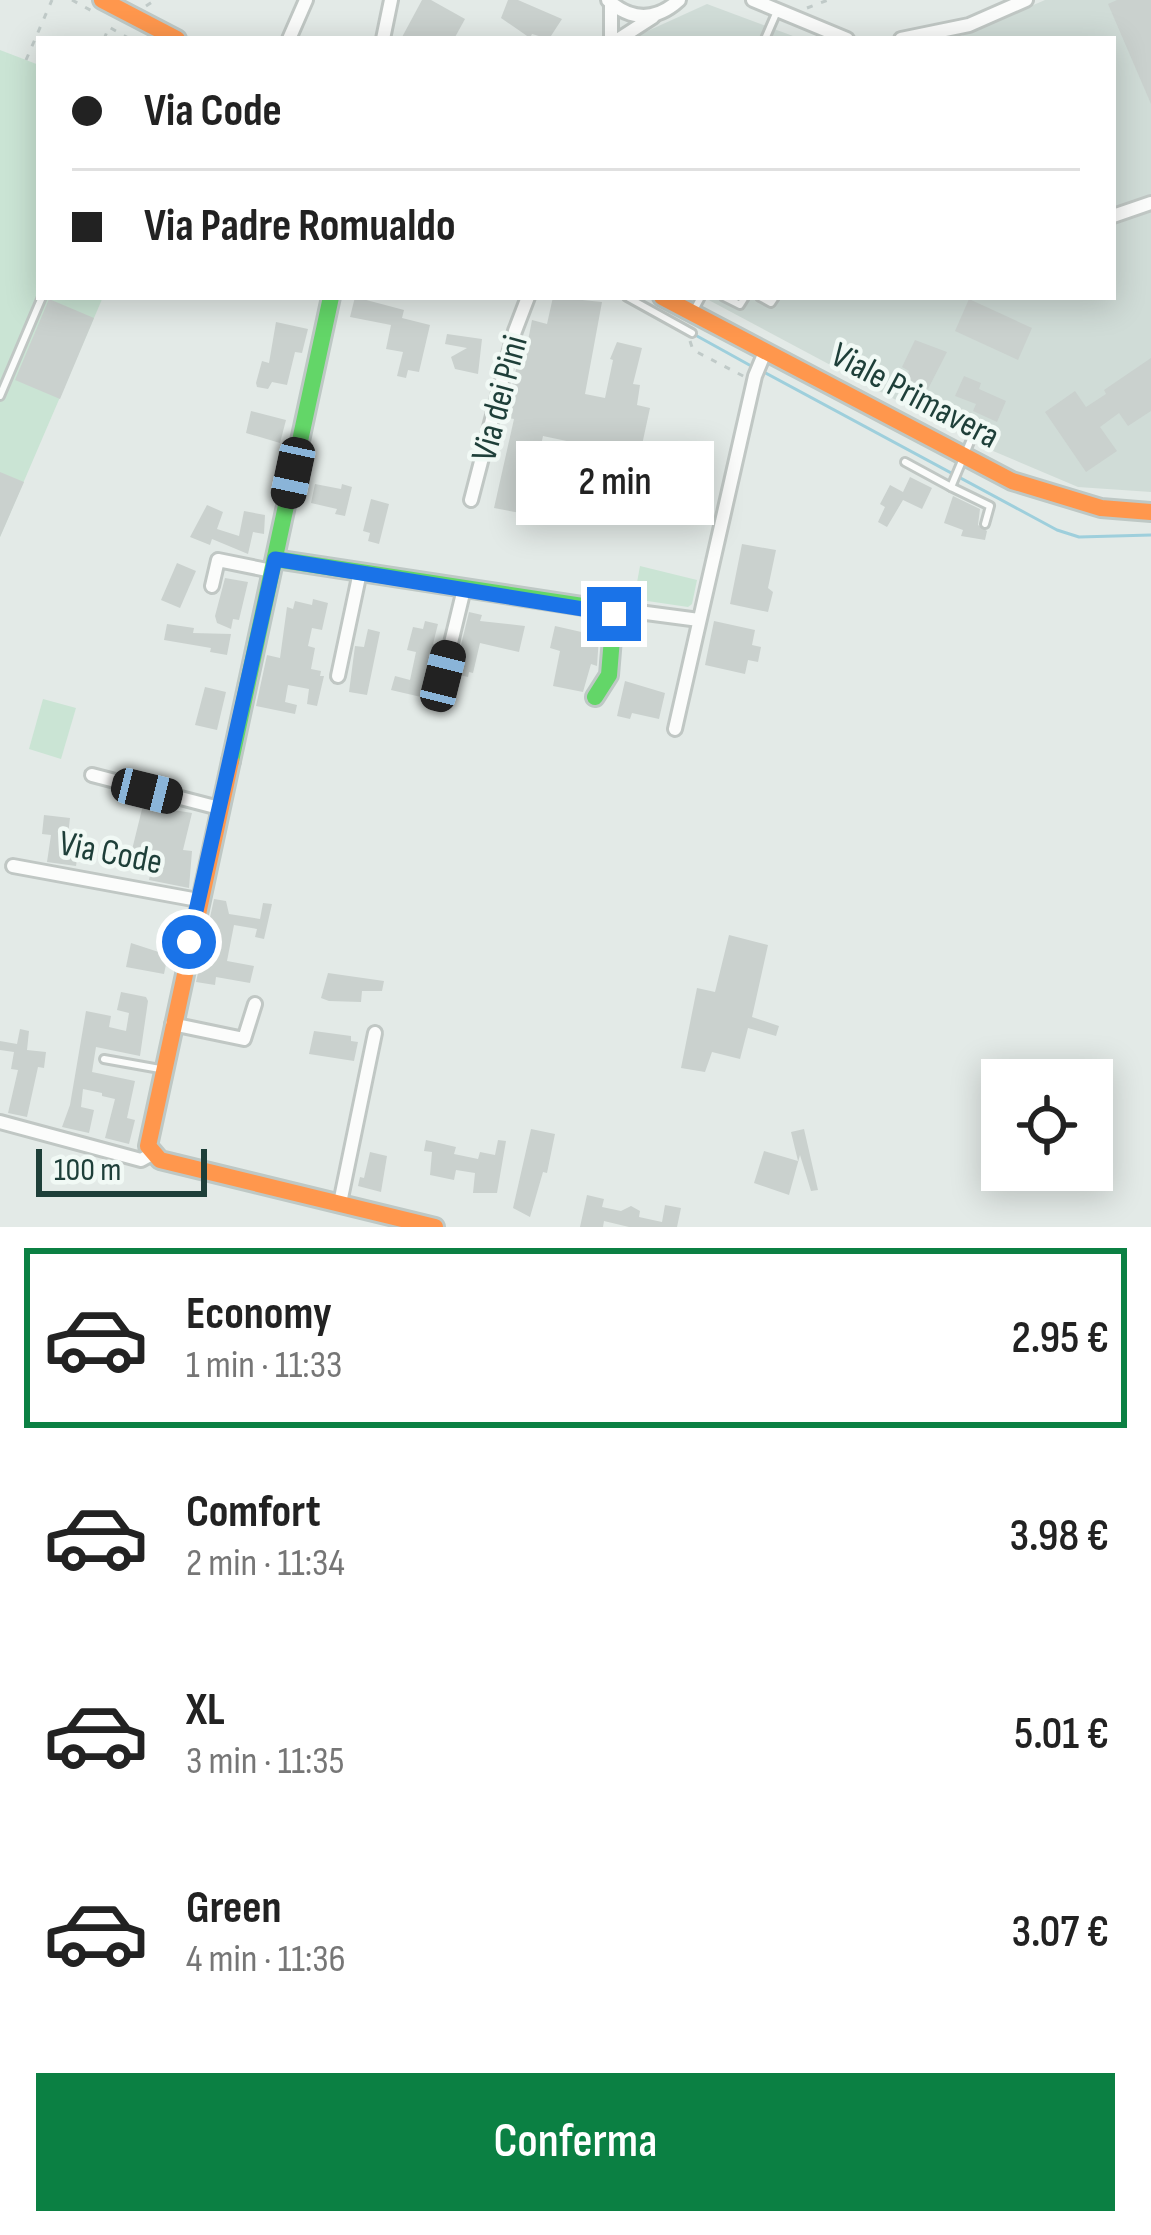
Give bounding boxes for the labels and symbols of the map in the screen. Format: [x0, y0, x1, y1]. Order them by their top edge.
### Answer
street label: Via dei Pini [463, 331, 538, 466]
street label: Viale Primavera [823, 334, 1006, 458]
car [268, 434, 318, 512]
callout: 2 min [515, 440, 713, 524]
route end [587, 587, 641, 641]
car [417, 637, 469, 715]
car [108, 765, 186, 817]
street label: Via Code [55, 822, 166, 884]
route start [162, 915, 216, 969]
scale bar [36, 1143, 207, 1196]

